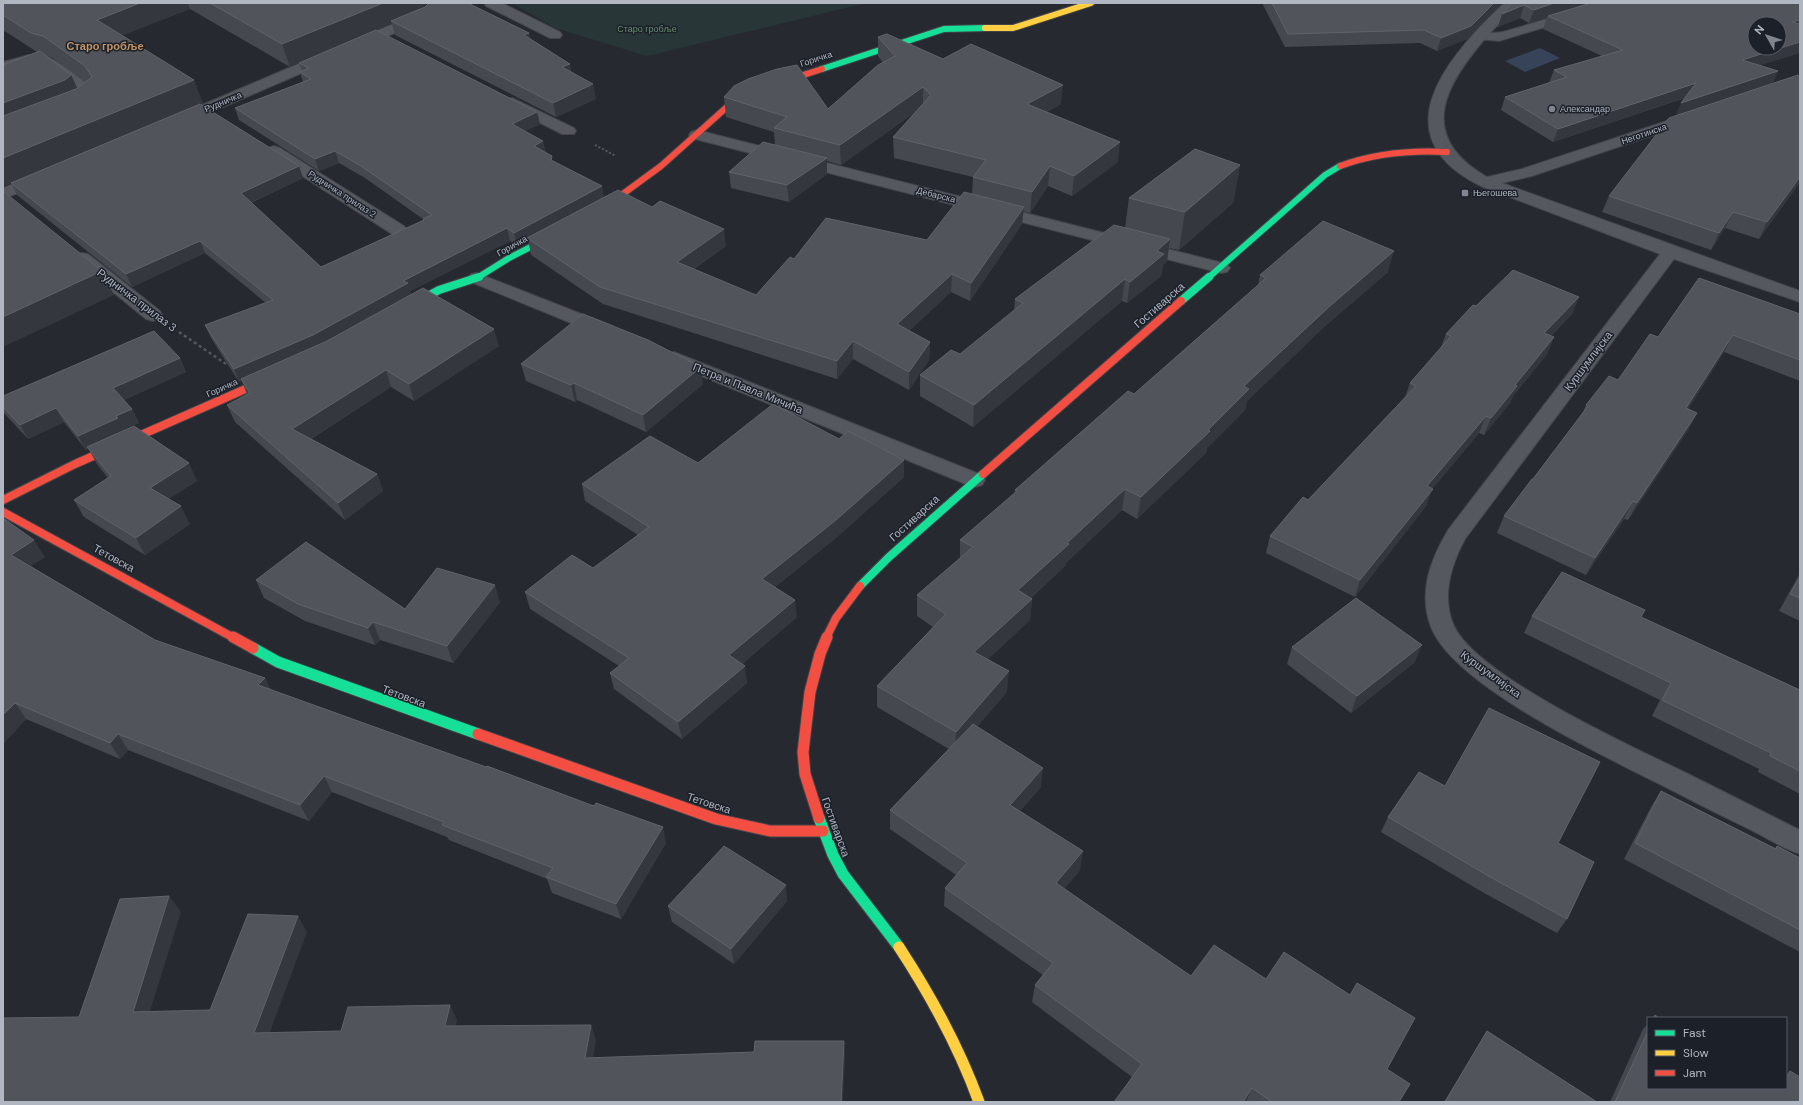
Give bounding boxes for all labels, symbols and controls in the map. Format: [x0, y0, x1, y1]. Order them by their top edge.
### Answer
north arrow [1747, 16, 1787, 56]
text: N [1751, 22, 1767, 37]
park label: Старо гробље [617, 23, 677, 35]
district label: Старо гробље [66, 39, 144, 53]
street label: Горичка [798, 48, 834, 70]
street label: Рудничка [203, 89, 243, 115]
place label: Александар [1560, 103, 1610, 115]
marker: Александар [1547, 104, 1557, 114]
street label: Неготинска [1620, 121, 1668, 147]
street label: Рудничка прилаз 2 [306, 168, 378, 220]
street label: Дебарска [915, 184, 957, 206]
place label: Његошева [1473, 187, 1517, 199]
marker: Његошева [1460, 188, 1470, 198]
street label: Горичка [495, 233, 529, 259]
street label: Рудничка прилаз 3 [94, 266, 180, 334]
street label: Гостиварска [1131, 279, 1188, 331]
street label: Куршумлијска [1561, 328, 1616, 394]
street label: Петра и Павла Мичића [691, 360, 806, 417]
street label: Горичка [204, 376, 240, 400]
street label: Гостиварска [886, 491, 943, 544]
street label: Тетовска [91, 541, 138, 576]
street label: Куршумлијска [1458, 647, 1525, 701]
street label: Тетовска [380, 682, 428, 711]
street label: Тетовска [685, 789, 734, 817]
street label: Гостиварска [819, 795, 854, 860]
legend [1647, 1017, 1787, 1089]
text: Fast [1683, 1025, 1706, 1041]
text: Slow [1683, 1045, 1709, 1061]
text: Jam [1683, 1065, 1706, 1081]

